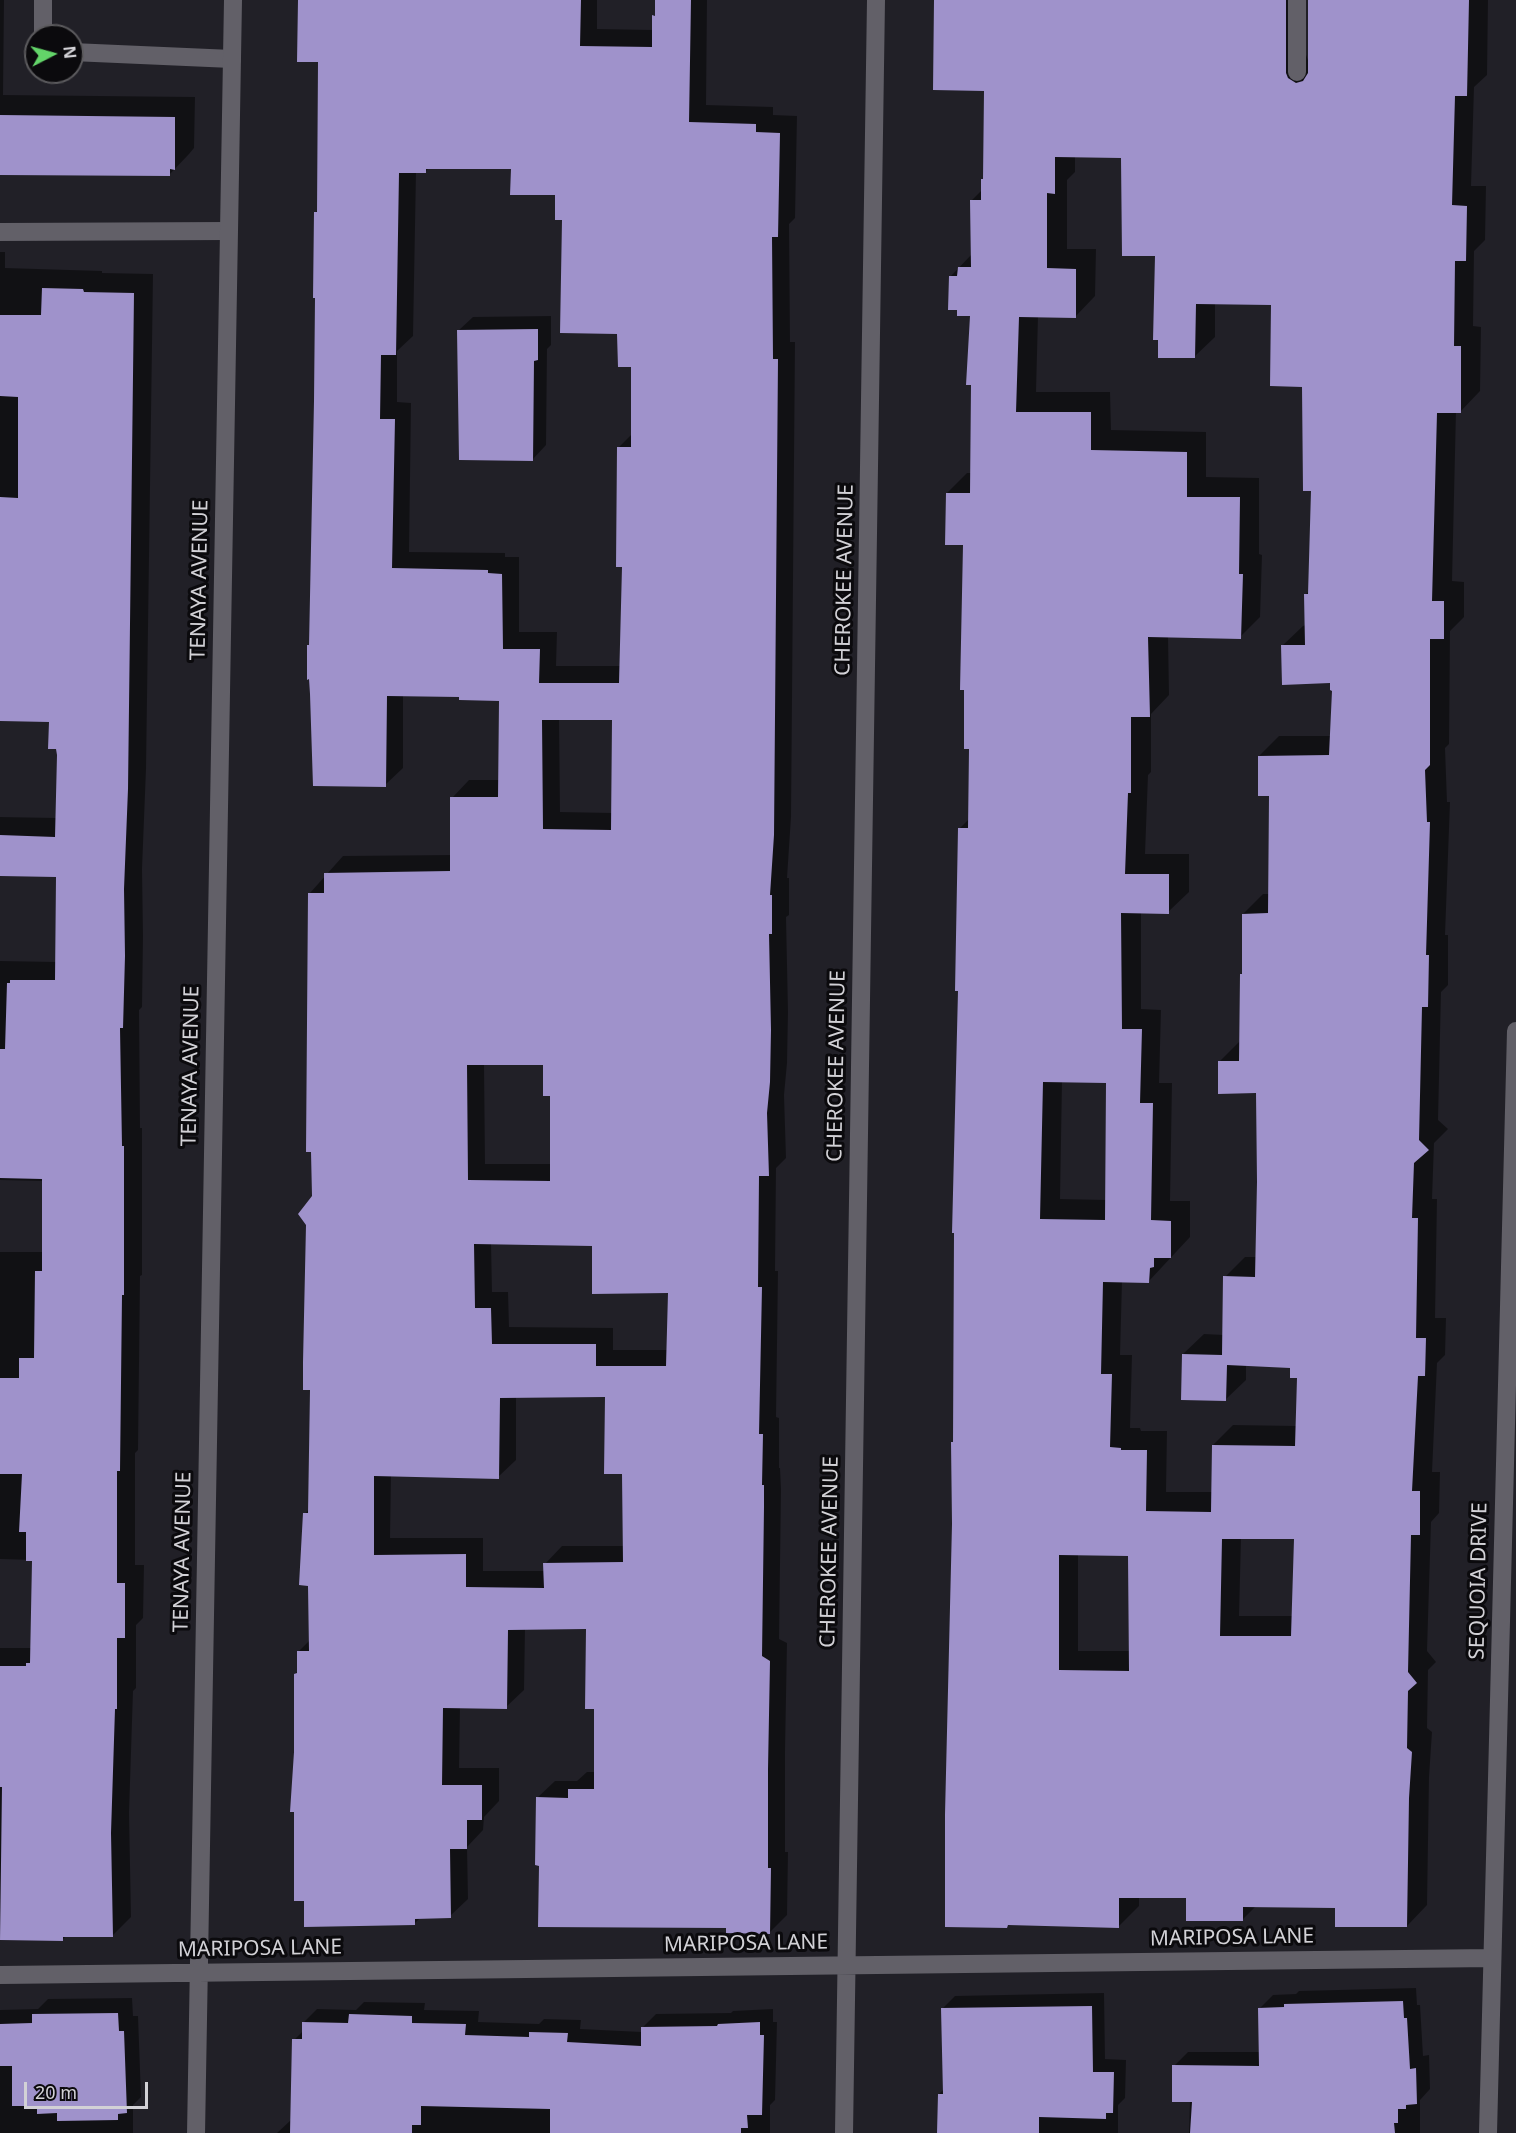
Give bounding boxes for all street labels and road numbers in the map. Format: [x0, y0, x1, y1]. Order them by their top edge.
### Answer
street label: CHEROKEE AVENUE [831, 484, 859, 676]
street label: TENAYA AVENUE [186, 499, 214, 661]
street label: CHEROKEE AVENUE [823, 970, 851, 1162]
street label: TENAYA AVENUE [177, 985, 205, 1147]
street label: CHEROKEE AVENUE [816, 1456, 844, 1648]
street label: TENAYA AVENUE [169, 1471, 197, 1633]
street label: SEQUOIA DRIVE [1465, 1502, 1493, 1660]
street label: MARIPOSA LANE [1150, 1924, 1314, 1952]
street label: MARIPOSA LANE [664, 1930, 828, 1958]
street label: MARIPOSA LANE [178, 1935, 342, 1963]

